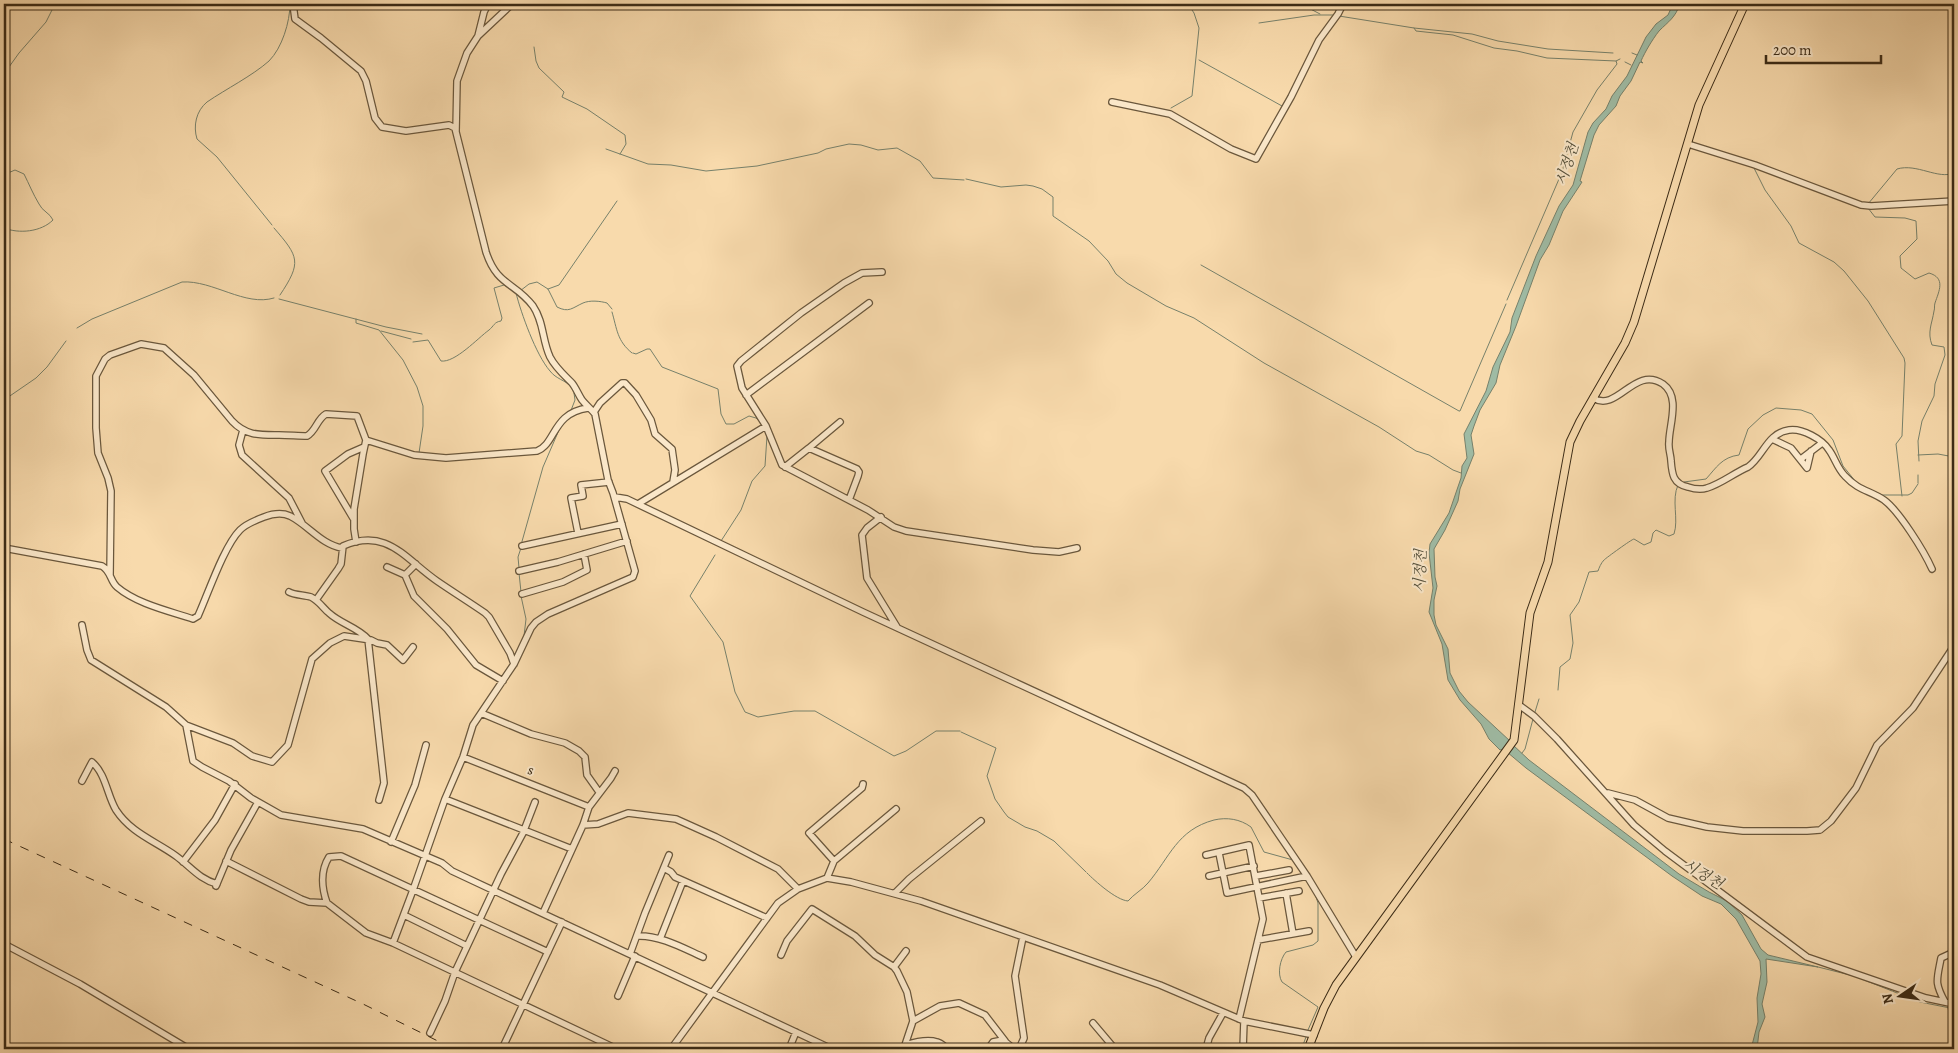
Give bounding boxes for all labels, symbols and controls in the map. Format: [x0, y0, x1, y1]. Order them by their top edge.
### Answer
scale bar [1766, 32, 1880, 64]
text: 200 m [1773, 40, 1812, 60]
water label: 시정천 [1551, 139, 1584, 188]
water label: 시정천 [1409, 547, 1431, 593]
street label: s [525, 760, 537, 780]
water label: 시정천 [1679, 854, 1728, 895]
north arrow [1876, 970, 1926, 1020]
text: N [1877, 992, 1898, 1006]

